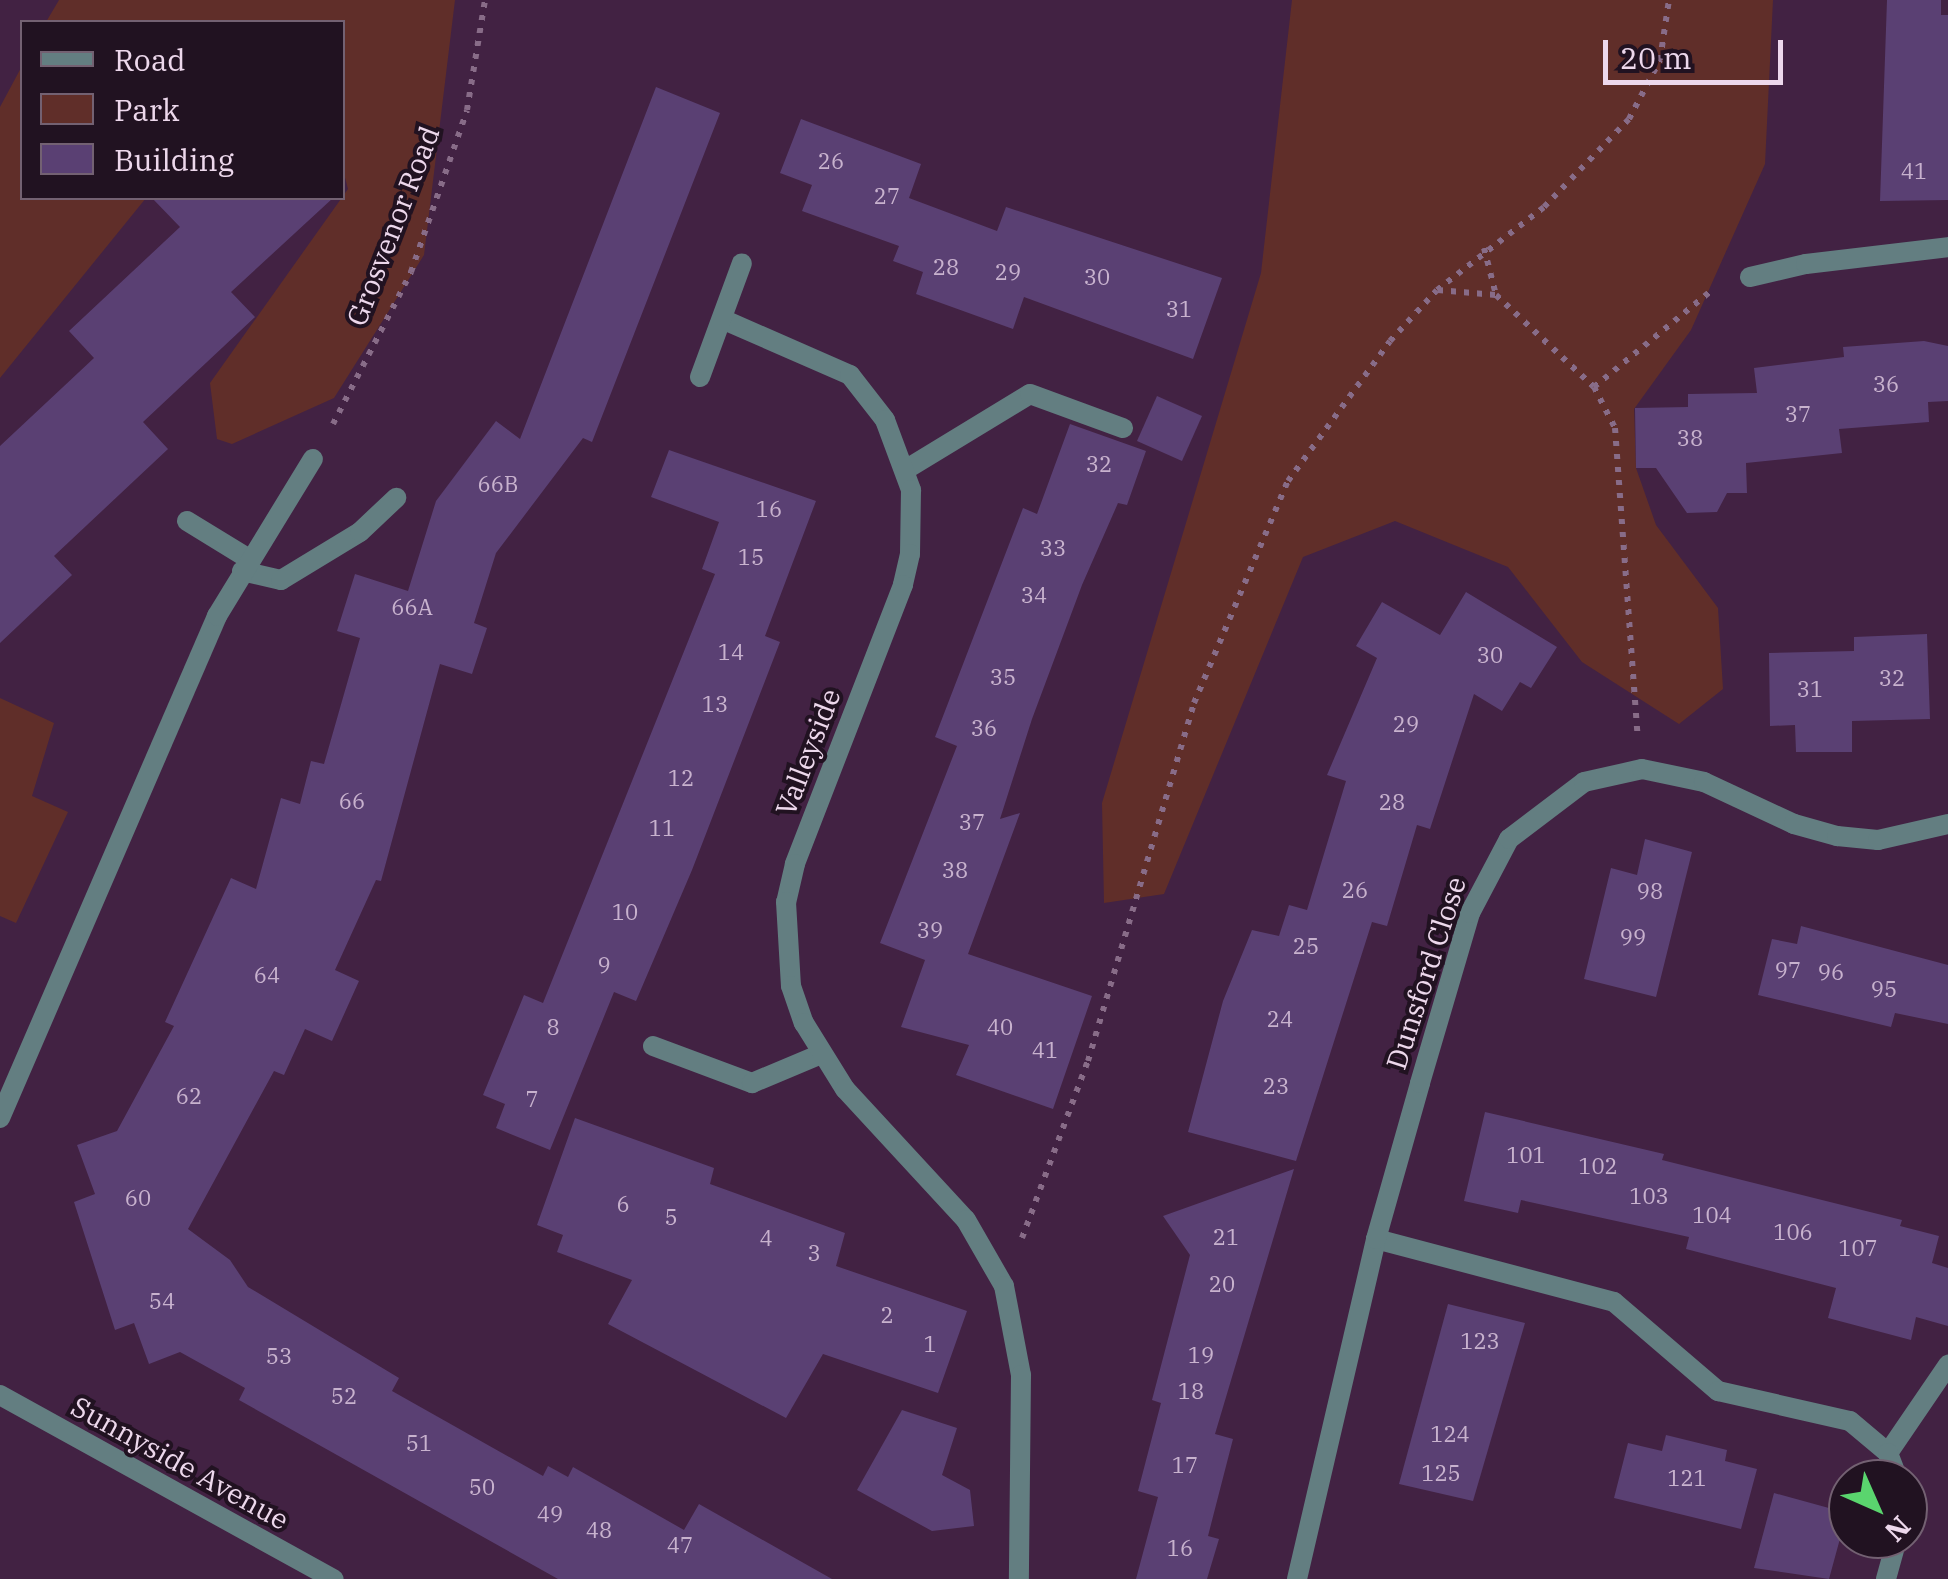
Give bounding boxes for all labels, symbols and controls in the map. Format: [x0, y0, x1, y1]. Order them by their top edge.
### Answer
legend [20, 20, 345, 200]
scale bar [1608, 20, 1788, 82]
text: 20 m [1620, 38, 1692, 77]
text: Road [114, 40, 186, 79]
text: Park [114, 90, 180, 129]
street label: Grosvenor Road [340, 122, 446, 330]
text: Building [114, 140, 234, 179]
house number: 26 [818, 148, 844, 174]
house number: 41 [1901, 158, 1927, 184]
house number: 27 [874, 183, 900, 209]
house number: 28 [933, 254, 959, 280]
house number: 29 [995, 259, 1021, 285]
house number: 30 [1084, 264, 1110, 290]
house number: 31 [1166, 296, 1192, 322]
house number: 36 [1873, 371, 1899, 397]
house number: 37 [1785, 401, 1811, 427]
house number: 38 [1677, 425, 1703, 451]
house number: 32 [1086, 451, 1112, 477]
house number: 66B [477, 471, 519, 497]
house number: 16 [756, 496, 782, 522]
house number: 33 [1040, 535, 1066, 561]
house number: 15 [738, 544, 764, 570]
house number: 34 [1021, 582, 1047, 608]
house number: 66A [391, 594, 433, 620]
house number: 14 [718, 639, 744, 665]
house number: 30 [1477, 642, 1503, 668]
house number: 35 [990, 664, 1016, 690]
house number: 32 [1879, 665, 1905, 691]
house number: 31 [1797, 676, 1823, 702]
street label: Valleyside [768, 684, 848, 820]
house number: 13 [702, 691, 728, 717]
house number: 29 [1393, 711, 1419, 737]
house number: 36 [971, 715, 997, 741]
house number: 12 [668, 765, 694, 791]
house number: 66 [339, 788, 365, 814]
house number: 28 [1379, 789, 1405, 815]
house number: 37 [959, 809, 985, 835]
house number: 11 [649, 815, 675, 841]
house number: 38 [942, 857, 968, 883]
street label: Dunsford Close [1379, 872, 1473, 1074]
house number: 26 [1342, 877, 1368, 903]
house number: 98 [1637, 878, 1663, 904]
house number: 10 [612, 899, 638, 925]
house number: 39 [917, 917, 943, 943]
house number: 99 [1620, 924, 1646, 950]
house number: 25 [1293, 933, 1319, 959]
house number: 9 [597, 952, 611, 978]
house number: 97 [1775, 957, 1801, 983]
house number: 96 [1818, 959, 1844, 985]
house number: 64 [254, 962, 280, 988]
house number: 95 [1871, 976, 1897, 1002]
house number: 24 [1267, 1006, 1293, 1032]
house number: 8 [546, 1014, 560, 1040]
house number: 40 [987, 1014, 1013, 1040]
house number: 41 [1032, 1037, 1058, 1063]
house number: 23 [1263, 1073, 1289, 1099]
house number: 62 [176, 1083, 202, 1109]
house number: 7 [525, 1086, 539, 1112]
house number: 101 [1506, 1142, 1546, 1168]
house number: 102 [1578, 1153, 1618, 1179]
house number: 103 [1629, 1183, 1669, 1209]
house number: 60 [125, 1185, 151, 1211]
house number: 6 [616, 1191, 630, 1217]
house number: 104 [1692, 1202, 1732, 1228]
house number: 5 [664, 1204, 678, 1230]
house number: 106 [1773, 1219, 1813, 1245]
house number: 21 [1213, 1224, 1239, 1250]
house number: 4 [759, 1225, 773, 1251]
house number: 107 [1838, 1235, 1878, 1261]
house number: 3 [807, 1240, 821, 1266]
house number: 20 [1209, 1271, 1235, 1297]
house number: 54 [149, 1288, 175, 1314]
house number: 2 [880, 1302, 894, 1328]
house number: 123 [1460, 1328, 1500, 1354]
house number: 1 [923, 1331, 937, 1357]
house number: 19 [1188, 1342, 1214, 1368]
house number: 53 [266, 1343, 292, 1369]
house number: 18 [1178, 1378, 1204, 1404]
house number: 52 [331, 1383, 357, 1409]
street label: Sunnyside Avenue [65, 1389, 295, 1537]
house number: 124 [1430, 1421, 1470, 1447]
house number: 51 [406, 1430, 432, 1456]
house number: 17 [1172, 1452, 1198, 1478]
north arrow [1828, 1459, 1928, 1559]
house number: 125 [1421, 1460, 1461, 1486]
house number: 121 [1667, 1465, 1707, 1491]
house number: 50 [469, 1474, 495, 1500]
house number: 49 [537, 1501, 563, 1527]
text: N [1877, 1508, 1919, 1550]
house number: 48 [586, 1517, 612, 1543]
house number: 47 [667, 1532, 693, 1558]
house number: 16 [1167, 1535, 1193, 1561]

